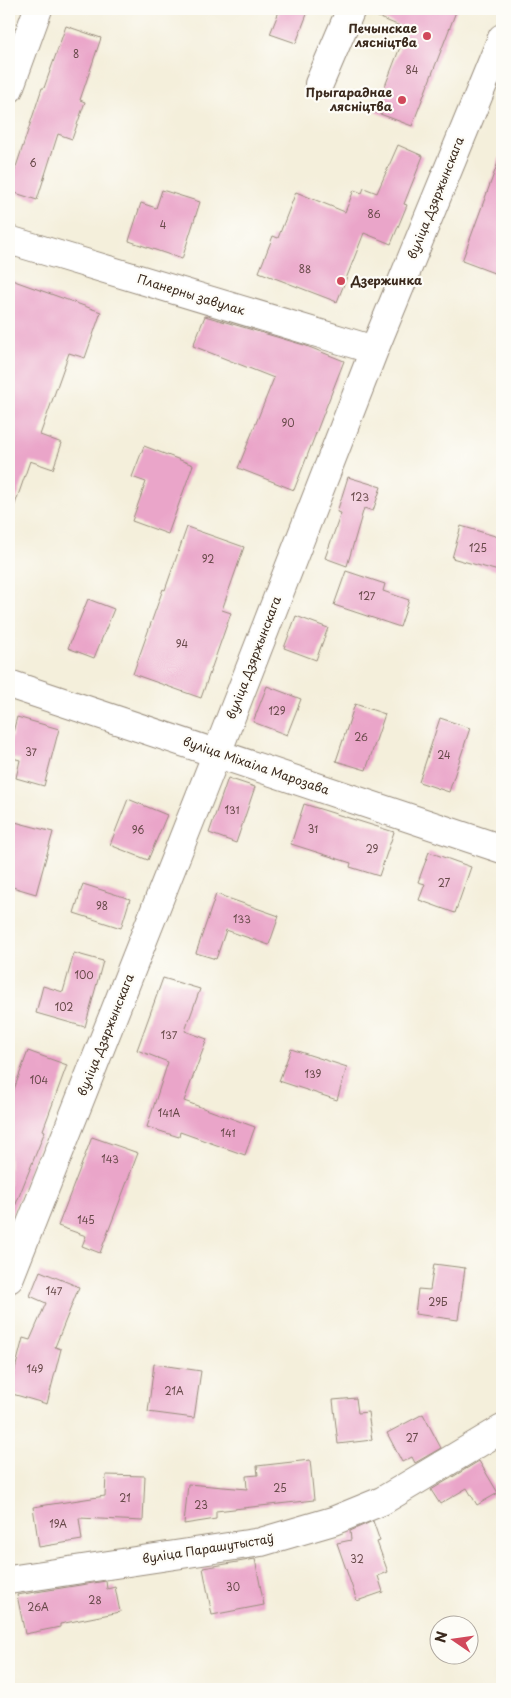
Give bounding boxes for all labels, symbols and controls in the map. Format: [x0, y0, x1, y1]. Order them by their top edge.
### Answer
place label: Печынскае лясніцтва [349, 19, 418, 51]
marker: Печынскае лясніцтва [421, 30, 433, 42]
house number: 8 [73, 46, 79, 61]
house number: 84 [406, 62, 419, 77]
place label: Прыгараднае лясніцтва [306, 83, 393, 115]
marker: Прыгараднае лясніцтва [396, 94, 408, 106]
street label: вуліца Дзяржынскага [402, 133, 468, 261]
house number: 6 [29, 155, 37, 170]
house number: 86 [368, 206, 381, 221]
house number: 4 [160, 217, 167, 232]
house number: 88 [299, 261, 311, 276]
street label: Планерны завулак [135, 269, 248, 319]
place label: Дзержинка [350, 271, 422, 289]
marker: Дзержинка [335, 275, 347, 287]
house number: 90 [281, 415, 295, 430]
house number: 123 [351, 489, 369, 504]
house number: 125 [469, 540, 487, 555]
house number: 92 [202, 551, 214, 566]
house number: 127 [359, 588, 376, 603]
street label: вуліца Дзяржынскага [221, 593, 285, 722]
house number: 94 [176, 636, 189, 651]
house number: 129 [268, 703, 286, 718]
house number: 26 [354, 729, 368, 744]
street label: вуліца Міхаіла Марозава [181, 732, 332, 799]
house number: 37 [25, 744, 38, 759]
house number: 24 [437, 747, 451, 762]
house number: 131 [225, 802, 240, 817]
house number: 31 [308, 821, 318, 836]
house number: 96 [132, 822, 144, 837]
house number: 29 [366, 841, 379, 856]
house number: 27 [438, 875, 451, 890]
house number: 98 [96, 898, 108, 913]
house number: 133 [233, 911, 251, 926]
house number: 100 [74, 967, 94, 982]
street label: вуліца Дзяржынскага [72, 970, 138, 1098]
house number: 102 [55, 999, 73, 1014]
house number: 137 [161, 1027, 178, 1042]
house number: 139 [305, 1066, 322, 1081]
house number: 104 [30, 1072, 49, 1087]
house number: 141А [158, 1105, 181, 1120]
house number: 141 [221, 1125, 236, 1140]
house number: 143 [101, 1151, 119, 1166]
house number: 145 [77, 1212, 95, 1227]
house number: 147 [46, 1283, 63, 1298]
house number: 29Б [428, 1294, 448, 1309]
house number: 149 [27, 1361, 44, 1376]
house number: 21А [164, 1383, 184, 1398]
house number: 27 [406, 1430, 419, 1445]
house number: 25 [273, 1480, 287, 1495]
house number: 21 [119, 1490, 131, 1505]
house number: 23 [194, 1497, 208, 1512]
house number: 19А [49, 1516, 67, 1531]
street label: вуліца Парашутыстаў [141, 1529, 275, 1567]
house number: 32 [350, 1551, 364, 1566]
house number: 30 [226, 1579, 240, 1594]
house number: 28 [88, 1592, 102, 1607]
house number: 26А [27, 1599, 49, 1614]
north arrow [428, 1616, 478, 1666]
text: N [429, 1629, 452, 1645]

